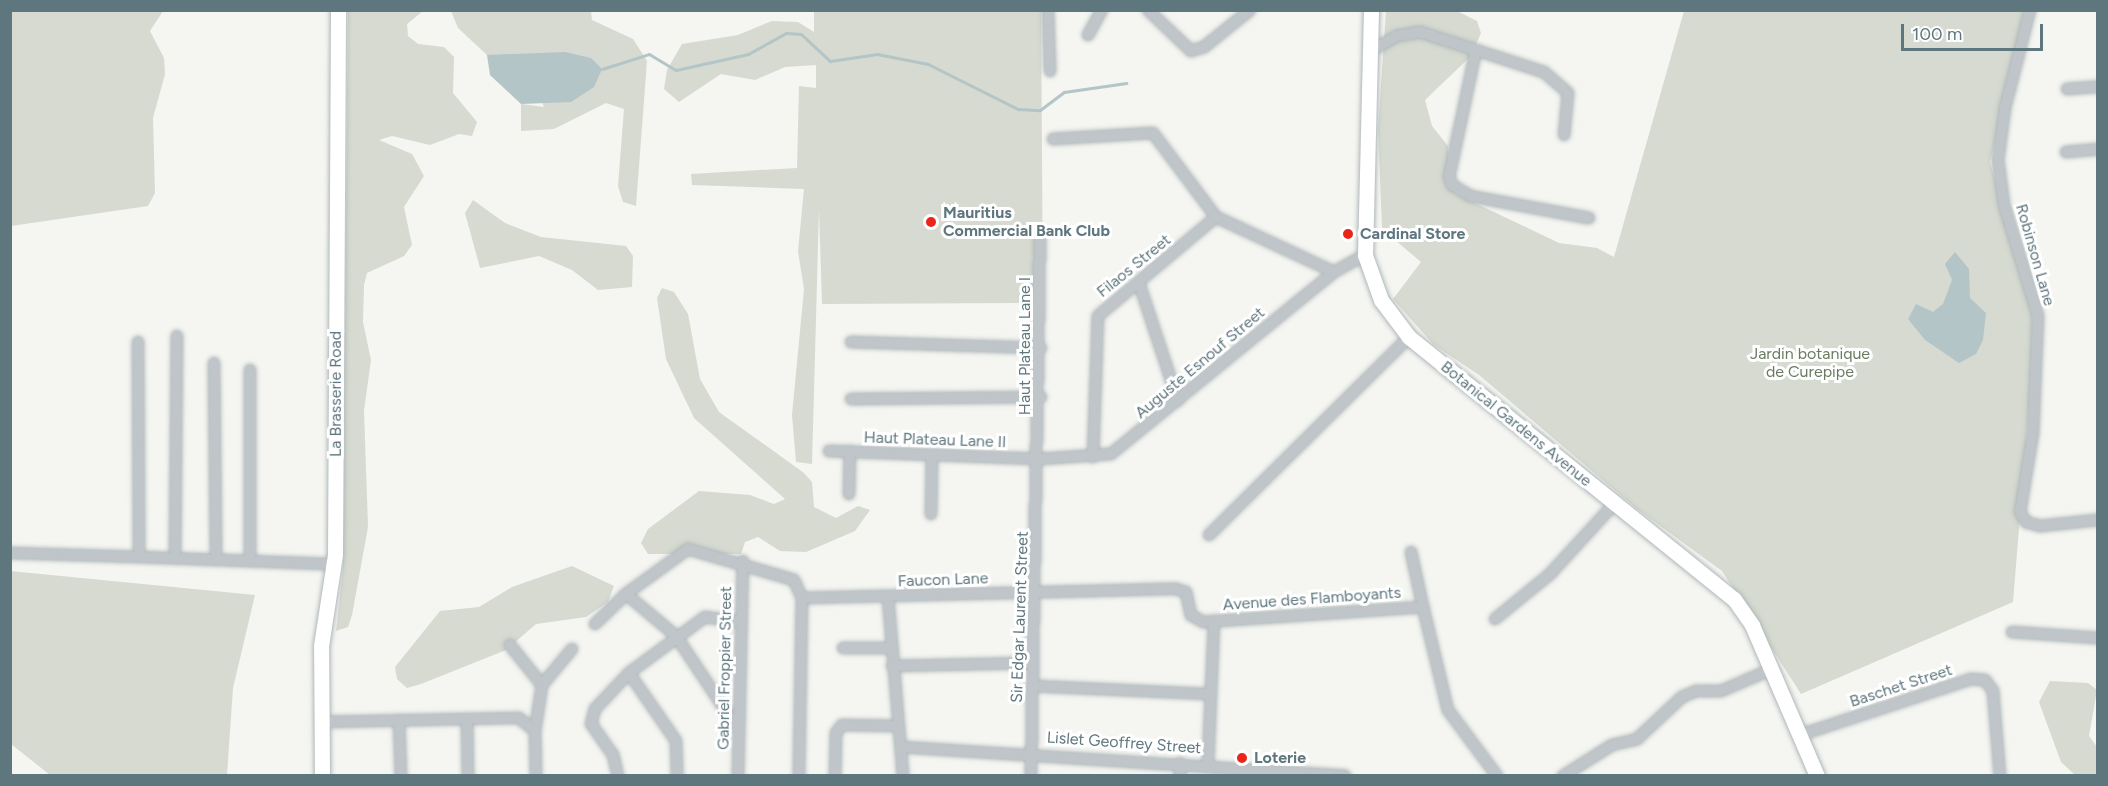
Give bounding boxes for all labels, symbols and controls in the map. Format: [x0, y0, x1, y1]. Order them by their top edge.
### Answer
scale bar [1904, 12, 2046, 50]
text: 100 m [1912, 23, 1962, 45]
street label: Robinson Lane [2011, 202, 2059, 308]
place label: Mauritius Commercial Bank Club [943, 203, 1110, 241]
marker: Mauritius Commercial Bank Club [924, 215, 938, 229]
place label: Cardinal Store [1360, 224, 1465, 244]
marker: Cardinal Store [1341, 227, 1355, 241]
street label: Filaos Street [1093, 230, 1175, 302]
street label: Haut Plateau Lane I [1015, 277, 1035, 415]
street label: Auguste Esnouf Street [1131, 303, 1269, 423]
street label: La Brasserie Road [326, 331, 346, 457]
park label: Jardin botanique de Curepipe [1750, 344, 1870, 382]
street label: Botanical Gardens Avenue [1437, 357, 1595, 491]
street label: Haut Plateau Lane II [863, 428, 1007, 452]
street label: Sir Edgar Laurent Street [1007, 531, 1033, 703]
street label: Faucon Lane [897, 569, 989, 591]
street label: Avenue des Flamboyants [1222, 583, 1402, 615]
street label: Gabriel Froppier Street [714, 586, 736, 750]
street label: Baschet Street [1847, 660, 1955, 712]
street label: Lislet Geoffrey Street [1046, 728, 1202, 758]
place label: Loterie [1254, 748, 1306, 768]
marker: Loterie [1235, 751, 1249, 765]

